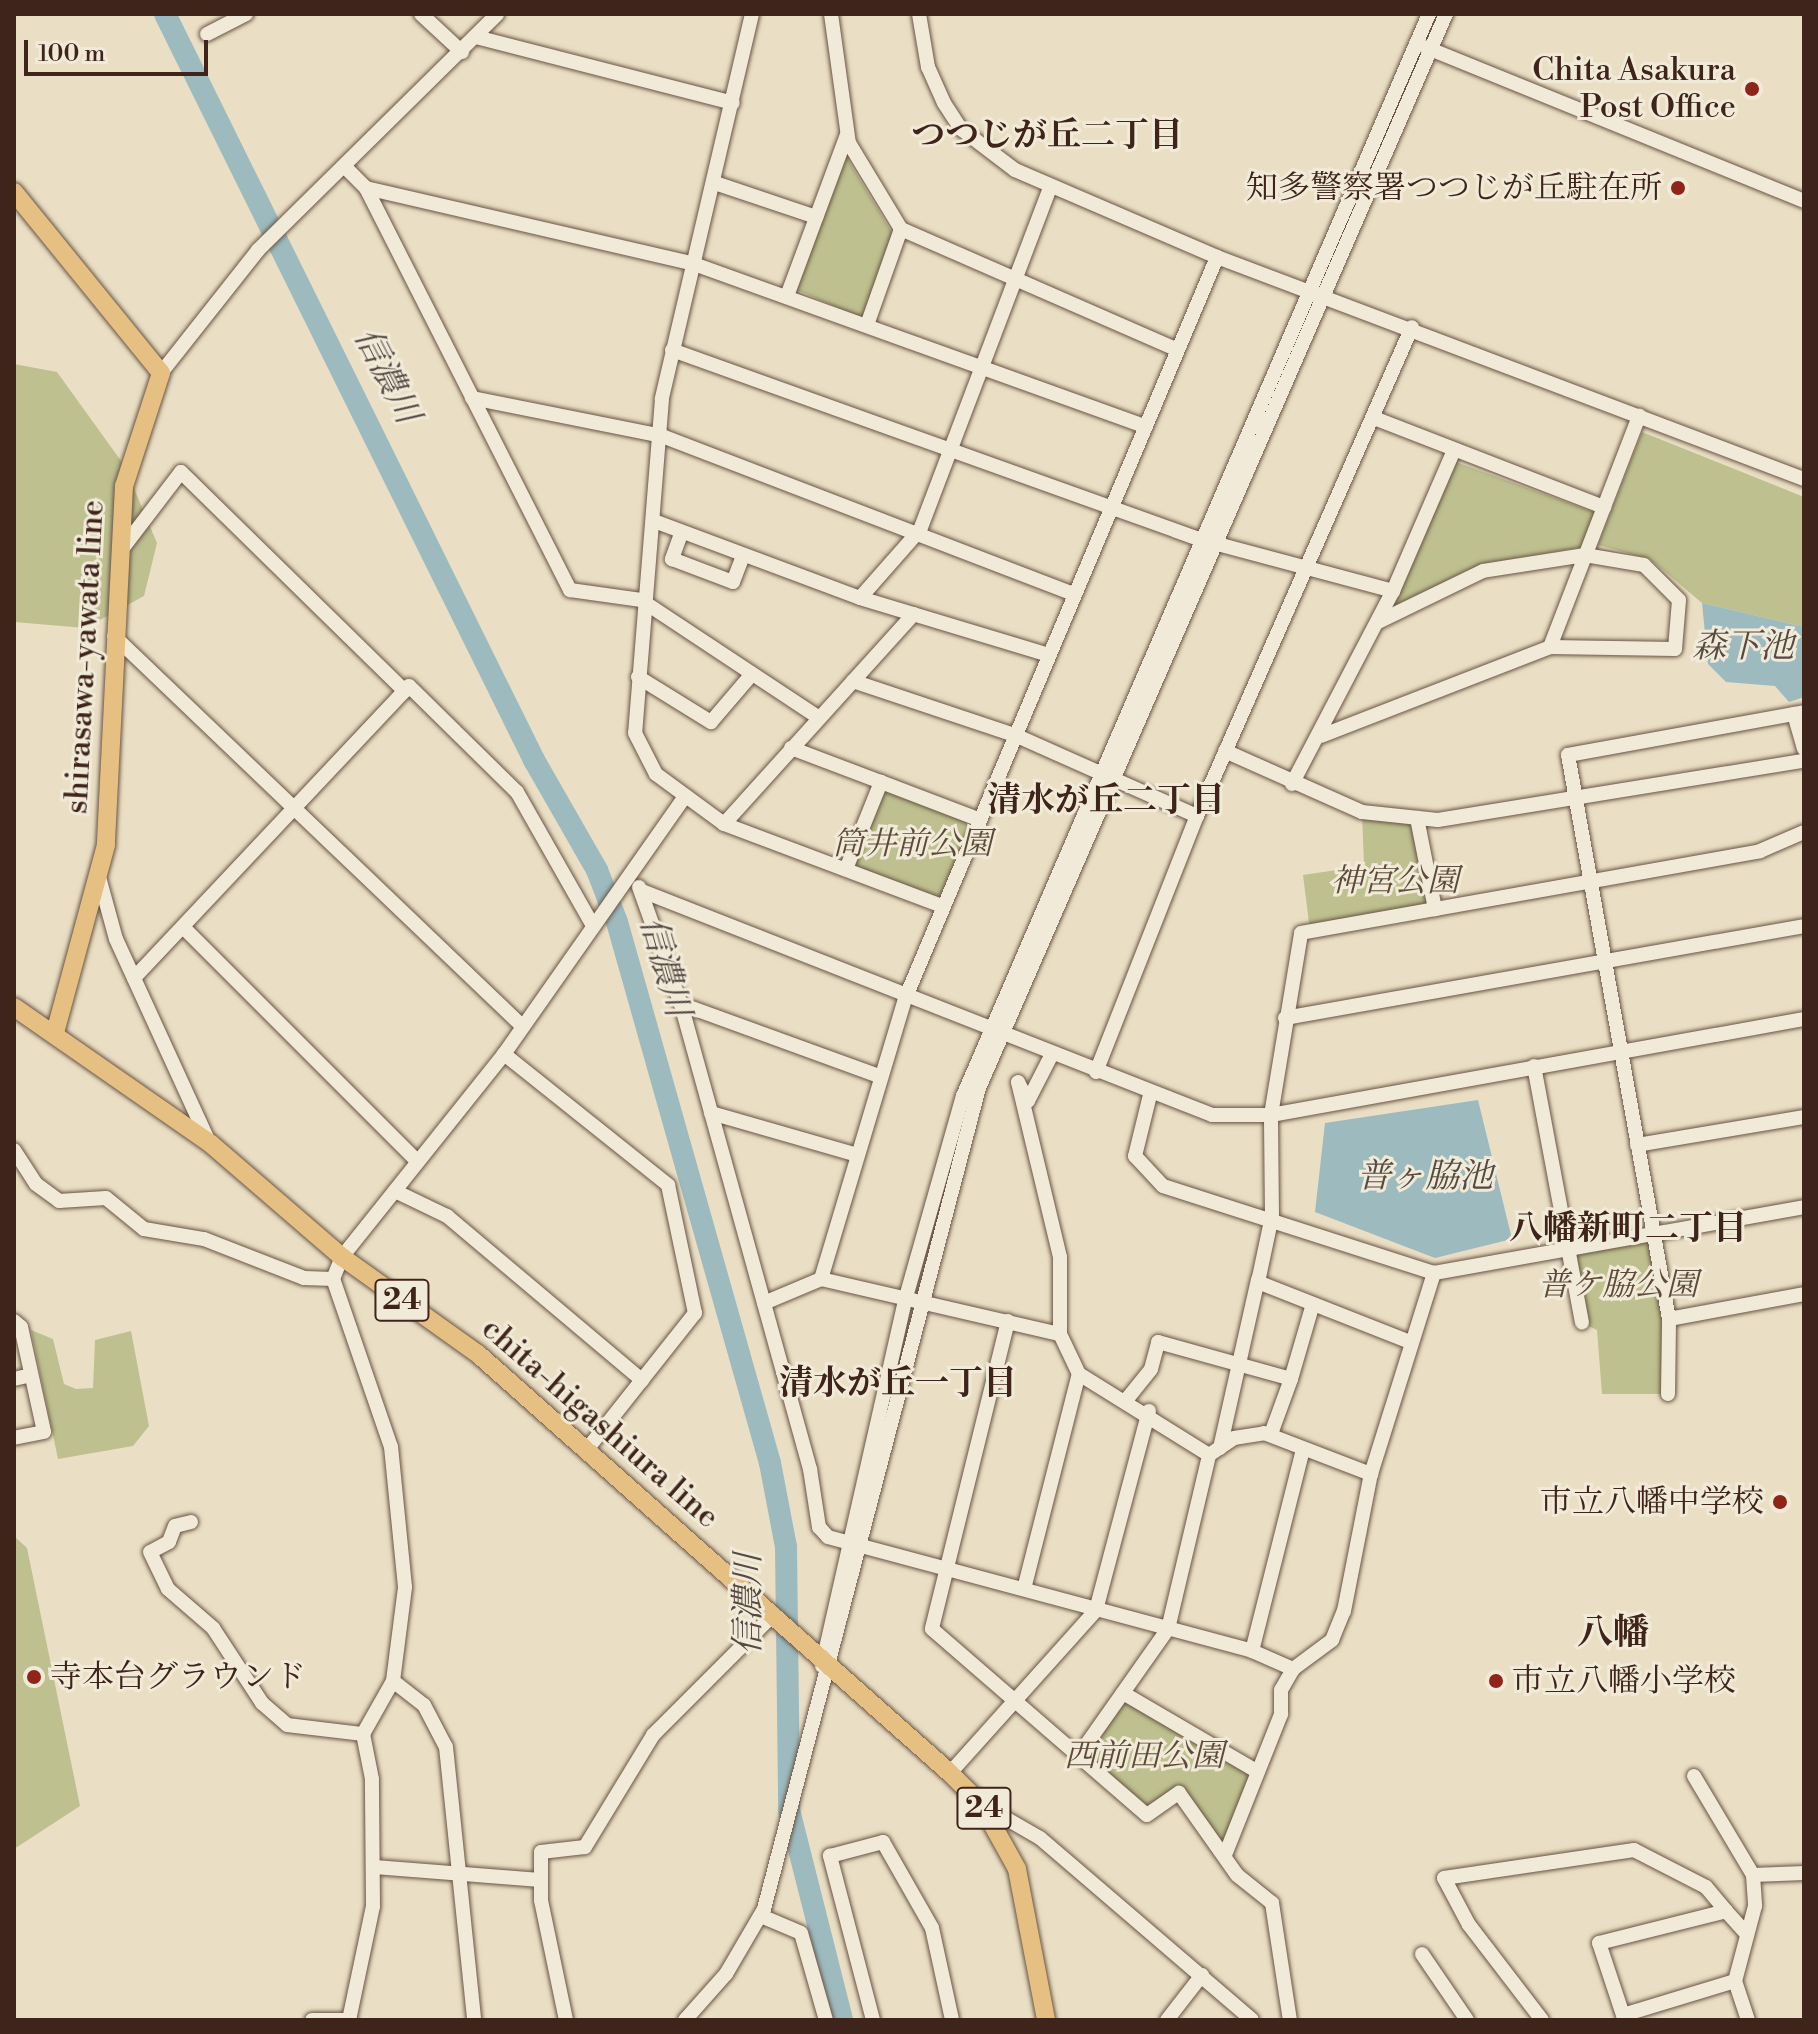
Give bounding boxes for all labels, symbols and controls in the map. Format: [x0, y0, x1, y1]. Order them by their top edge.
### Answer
scale bar [28, 24, 212, 74]
text: 100 m [38, 39, 105, 69]
place label: Chita Asakura Post Office [1532, 52, 1736, 127]
marker: Chita Asakura Post Office [1743, 80, 1761, 98]
district label: つつじが丘二丁目 [911, 117, 1183, 157]
place label: 知多警察署つつじが丘駐在所 [1246, 169, 1662, 207]
marker: 知多警察署つつじが丘駐在所 [1669, 179, 1687, 197]
water label: 信濃川 [345, 321, 427, 431]
street label: shirasawa-yawata line [58, 499, 112, 815]
water label: 森下池 [1692, 628, 1794, 668]
district label: 清水が丘二丁目 [987, 782, 1225, 822]
park label: 筒井前公園 [832, 825, 992, 863]
park label: 神宮公園 [1331, 862, 1459, 900]
water label: 信濃川 [630, 912, 698, 1022]
water label: 普ヶ脇池 [1357, 1158, 1493, 1198]
district label: 八幡新町二丁目 [1509, 1210, 1747, 1250]
park label: 普ケ脇公園 [1538, 1266, 1698, 1304]
road number: 24 [374, 1274, 430, 1326]
street label: chita-higashiura line [473, 1309, 727, 1537]
district label: 清水が丘一丁目 [779, 1365, 1017, 1405]
place label: 市立八幡中学校 [1540, 1483, 1764, 1521]
marker: 市立八幡中学校 [1771, 1493, 1789, 1511]
water label: 信濃川 [730, 1553, 770, 1655]
district label: 八幡 [1577, 1612, 1649, 1656]
place label: 寺本台グラウンド [50, 1658, 306, 1696]
place label: 市立八幡小学校 [1512, 1662, 1736, 1700]
marker: 寺本台グラウンド [25, 1668, 43, 1686]
marker: 市立八幡小学校 [1487, 1672, 1505, 1690]
park label: 西前田公園 [1064, 1737, 1224, 1775]
road number: 24 [956, 1782, 1012, 1834]

